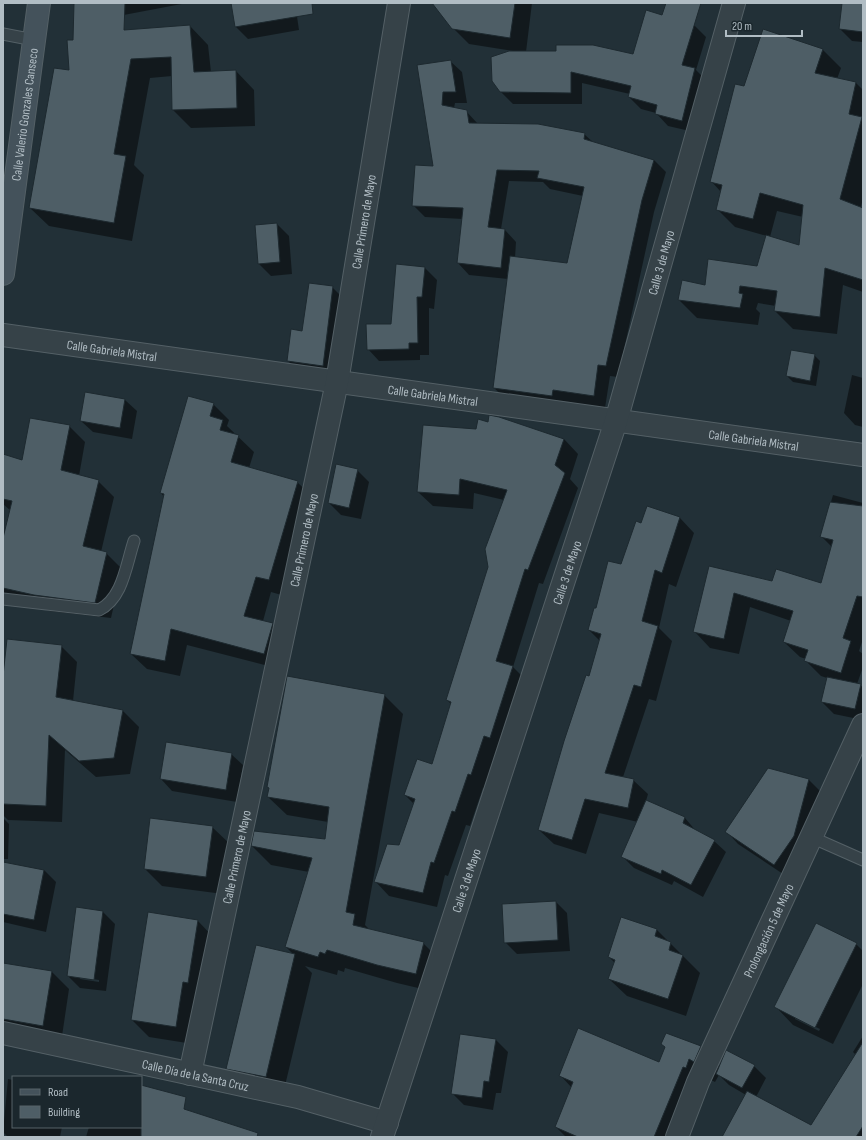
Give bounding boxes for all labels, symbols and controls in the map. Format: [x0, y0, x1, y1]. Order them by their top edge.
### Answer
scale bar [726, 12, 802, 38]
text: 20 m [732, 19, 752, 34]
street label: Calle Valerio Gonzales Canseco [8, 47, 42, 182]
street label: Calle Primero de Mayo [349, 173, 380, 270]
street label: Calle 3 de Mayo [645, 229, 678, 297]
street label: Calle Gabriela Mistral [66, 337, 158, 365]
street label: Calle Gabriela Mistral [387, 382, 479, 410]
street label: Calle Gabriela Mistral [708, 427, 800, 455]
street label: Calle Primero de Mayo [287, 492, 322, 588]
street label: Calle 3 de Mayo [550, 539, 585, 607]
street label: Calle Primero de Mayo [219, 809, 255, 905]
street label: Calle 3 de Mayo [449, 847, 485, 915]
street label: Prolongación 5 de Mayo [740, 881, 798, 980]
street label: Calle Día de la Santa Cruz [140, 1056, 250, 1095]
legend [12, 1076, 142, 1128]
text: Road [48, 1085, 68, 1100]
text: Building [48, 1105, 80, 1120]

